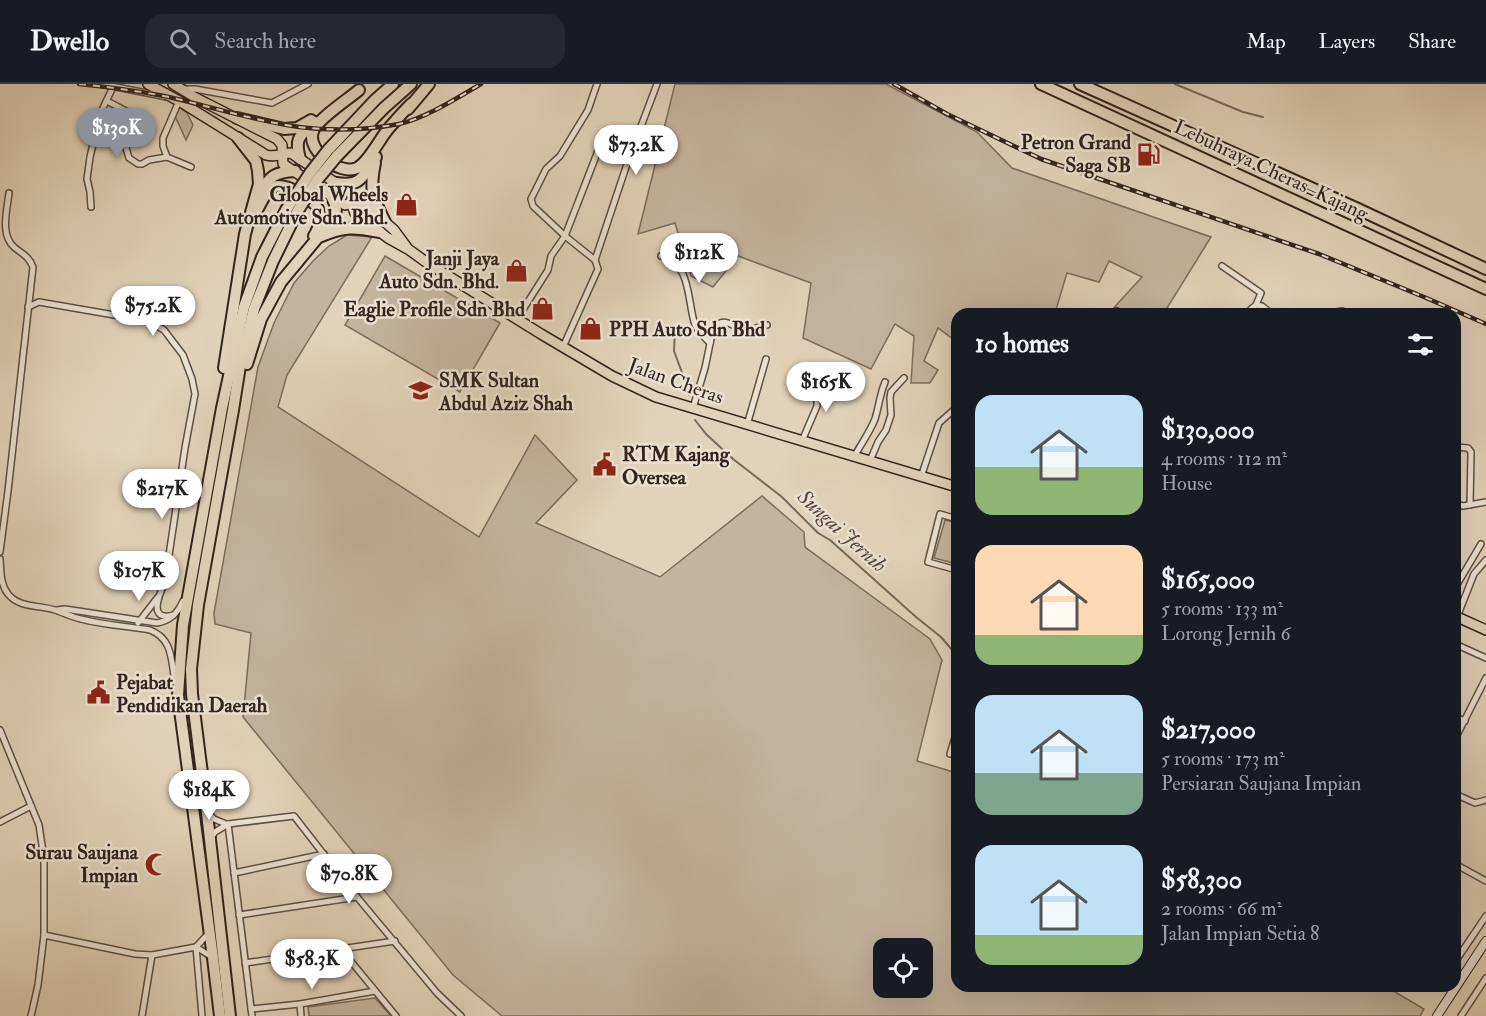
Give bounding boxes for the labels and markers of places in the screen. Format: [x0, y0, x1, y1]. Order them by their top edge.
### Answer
pin: $130K [75, 108, 159, 159]
pin: $73.2K [587, 125, 685, 176]
place label: Petron Grand Saga SB [1021, 130, 1131, 179]
fuel station icon: Petron Grand Saga SB [1136, 141, 1162, 167]
place label: Global Wheels Automotive Sdn. Bhd. [214, 182, 388, 230]
shop icon: Global Wheels Automotive Sdn. Bhd. [393, 192, 419, 218]
pin: $112K [657, 233, 741, 284]
place label: Janji Jaya Auto Sdn. Bhd. [378, 246, 500, 294]
shop icon: Janji Jaya Auto Sdn. Bhd. [504, 257, 530, 283]
pin: $75.2K [104, 286, 202, 337]
shop icon: Eaglie Profile Sdn Bhd [530, 296, 556, 322]
place label: Eaglie Profile Sdn Bhd [344, 297, 525, 323]
shop icon: PPH Auto Sdn Bhd [578, 316, 604, 342]
place label: PPH Auto Sdn Bhd [609, 317, 765, 342]
pin: $165K [784, 362, 868, 413]
place label: SMK Sultan Abdul Aziz Shah [438, 368, 573, 416]
school or university icon: SMK Sultan Abdul Aziz Shah [408, 378, 434, 404]
place label: RTM Kajang Oversea [622, 442, 731, 490]
public building icon: RTM Kajang Oversea [591, 452, 617, 478]
pin: $217K [120, 469, 204, 520]
pin: $107K [97, 551, 181, 602]
place label: Pejabat Pendidikan Daerah [116, 670, 268, 718]
public building icon: Pejabat Pendidikan Daerah [85, 680, 111, 706]
pin: $184K [167, 770, 251, 821]
place label: Surau Saujana Impian [25, 840, 139, 889]
mosque icon: Surau Saujana Impian [143, 851, 169, 877]
pin: $70.8K [300, 854, 398, 905]
pin: $58.3K [263, 939, 361, 990]

